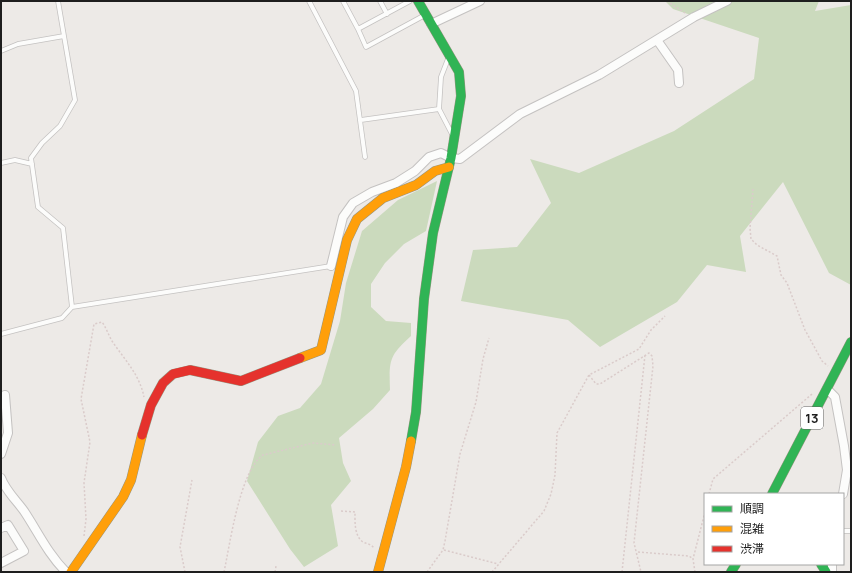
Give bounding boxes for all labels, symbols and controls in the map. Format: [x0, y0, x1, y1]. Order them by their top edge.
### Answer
road number: 13 [801, 407, 823, 429]
legend [704, 493, 844, 565]
text: 順調 [740, 500, 764, 517]
text: 混雑 [740, 520, 764, 537]
text: 渋滞 [740, 540, 764, 557]

